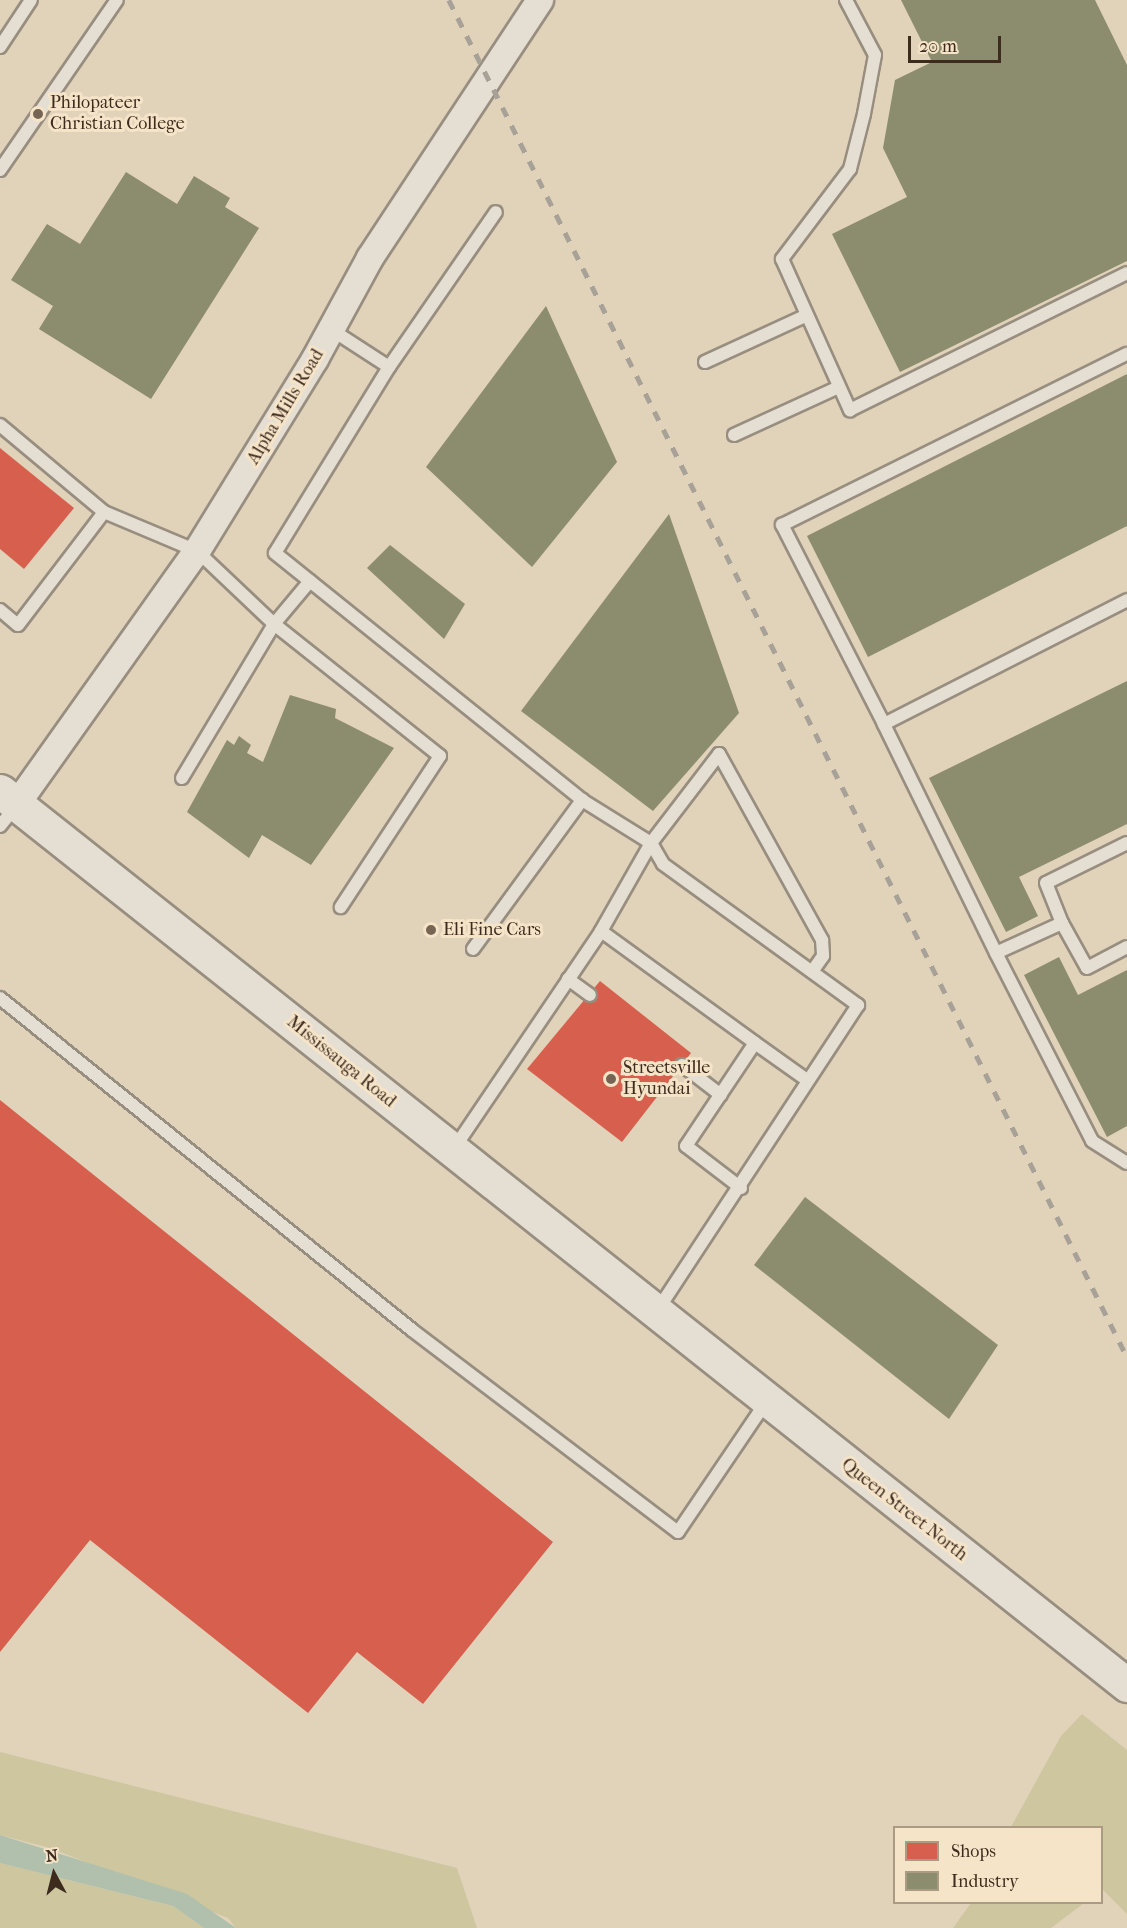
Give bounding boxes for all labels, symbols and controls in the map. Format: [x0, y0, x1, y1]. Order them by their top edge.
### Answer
scale bar [911, 24, 1004, 62]
text: 20 m [919, 36, 957, 57]
place label: Philopateer Christian College [50, 93, 185, 136]
marker: Philopateer Christian College [31, 107, 45, 121]
street label: Alpha Mills Road [243, 345, 329, 469]
place label: Eli Fine Cars [443, 919, 541, 941]
marker: Eli Fine Cars [424, 923, 438, 937]
street label: Mississauga Road [282, 1011, 400, 1113]
place label: Streetsville Hyundai [623, 1058, 710, 1100]
marker: Streetsville Hyundai [604, 1072, 618, 1086]
street label: Queen Street North [837, 1454, 971, 1566]
legend [893, 1826, 1103, 1904]
text: Shops [951, 1841, 996, 1862]
north arrow [24, 1844, 84, 1904]
text: N [45, 1845, 59, 1866]
text: Industry [951, 1871, 1019, 1892]

